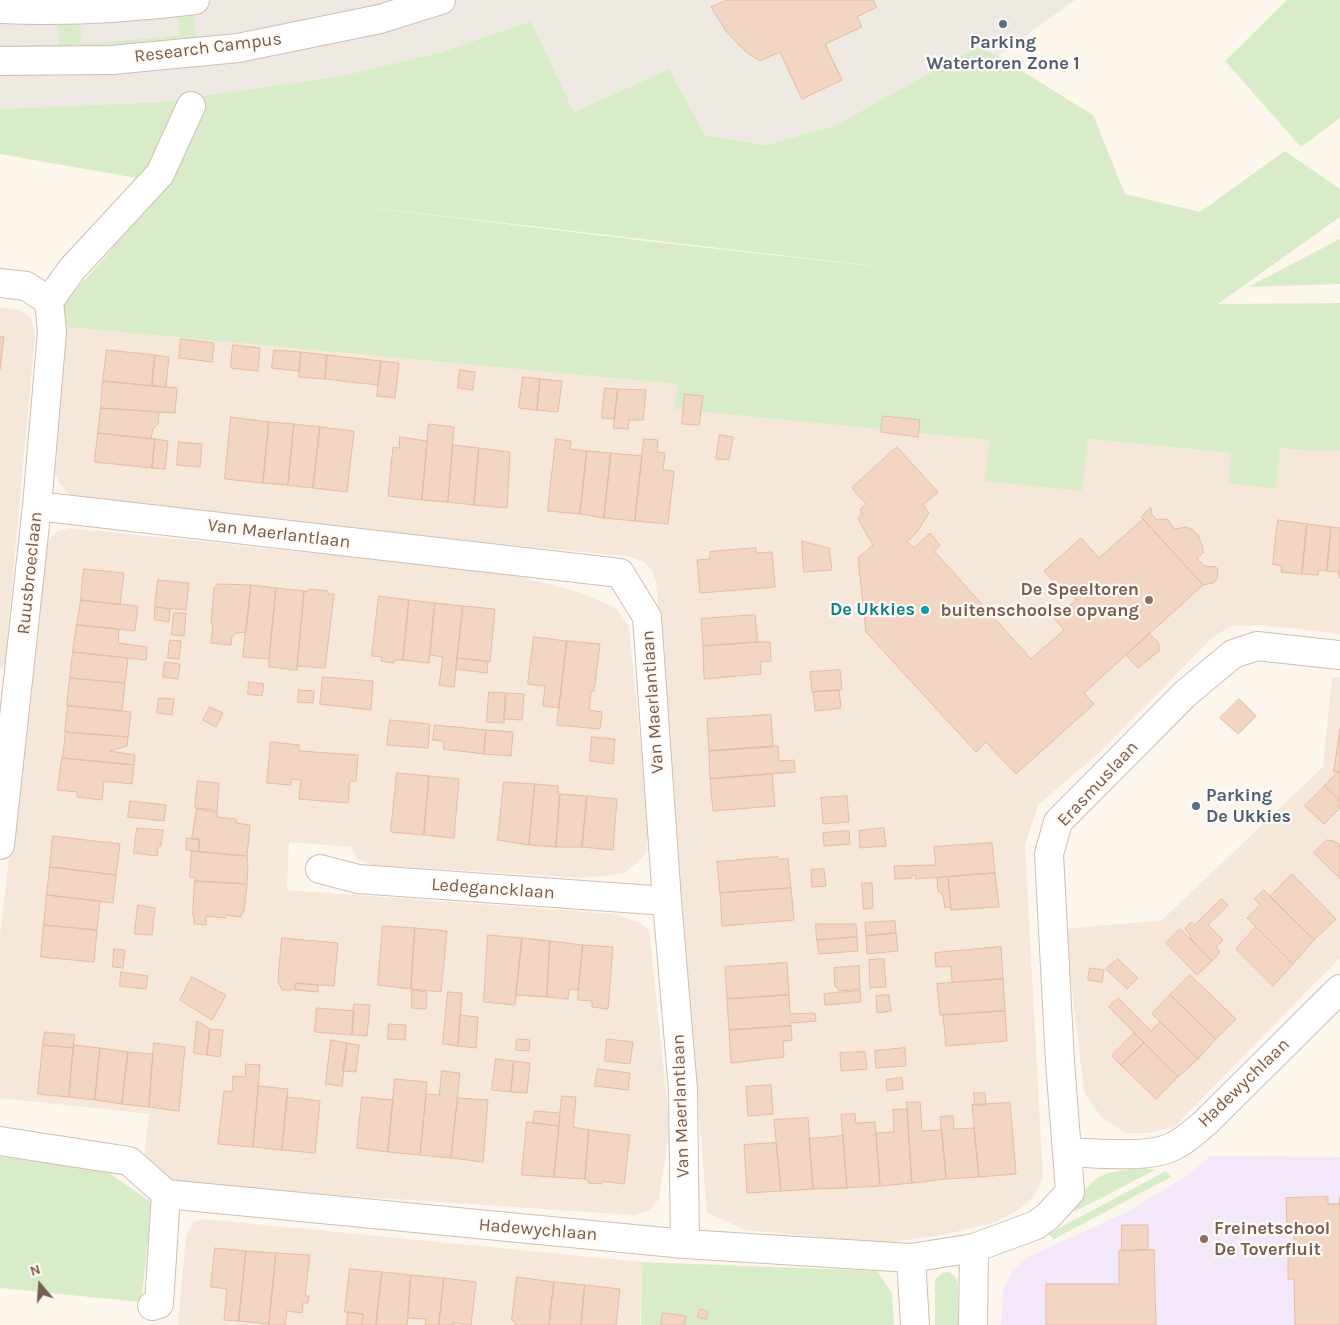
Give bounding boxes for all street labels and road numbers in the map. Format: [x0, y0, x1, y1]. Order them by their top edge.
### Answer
street label: Research Campus [133, 28, 283, 68]
street label: Ruusbroeclaan [13, 510, 47, 636]
street label: Van Maerlantlaan [206, 515, 352, 553]
street label: Van Maerlantlaan [637, 630, 669, 774]
street label: Erasmuslaan [1053, 737, 1143, 831]
street label: Ledegancklaan [431, 874, 555, 904]
street label: Van Maerlantlaan [668, 1034, 694, 1178]
street label: Hadewychlaan [1194, 1034, 1294, 1132]
street label: Hadewychlaan [478, 1214, 598, 1246]

